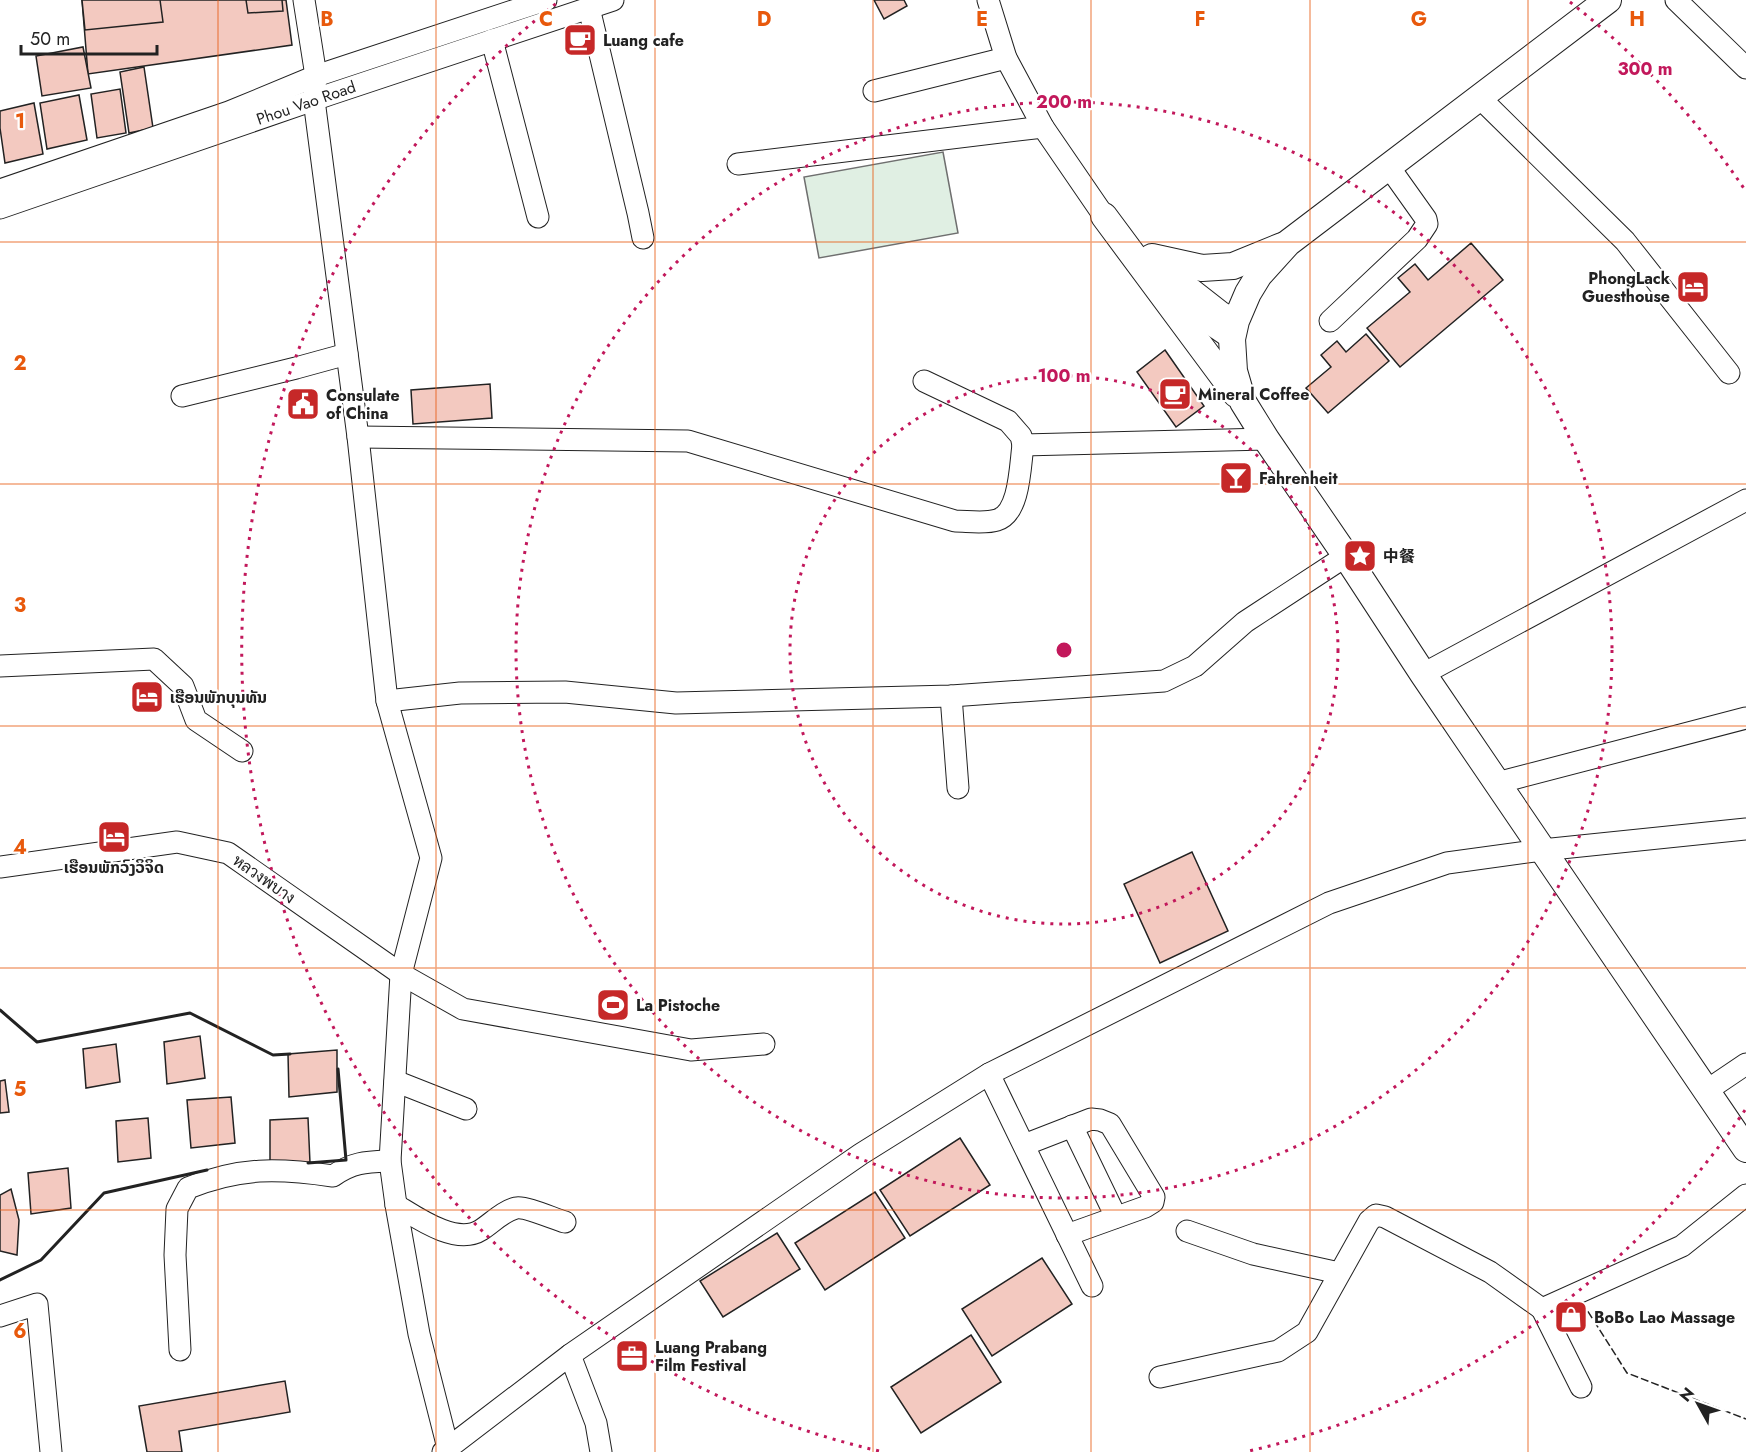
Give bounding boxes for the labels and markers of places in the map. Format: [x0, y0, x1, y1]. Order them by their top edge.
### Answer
cafe icon: Luang cafe [562, 22, 598, 58]
place label: Luang cafe [603, 29, 684, 52]
place label: PhongLack Guesthouse [1582, 267, 1671, 308]
hotel icon: PhongLack Guesthouse [1675, 269, 1711, 305]
cafe icon: Mineral Coffee [1157, 376, 1193, 412]
place label: Mineral Coffee [1198, 383, 1309, 406]
place label: Consulate of China [326, 384, 400, 425]
public building icon: Consulate of China [285, 386, 321, 422]
bar icon: Fahrenheit [1218, 460, 1254, 496]
place label: Fahrenheit [1259, 467, 1338, 490]
place icon: 中餐 [1342, 538, 1378, 574]
place label: 中餐 [1383, 545, 1415, 568]
centre of rings [1054, 640, 1074, 660]
hotel icon: ເຮືອນພັກບຸນທັນ [129, 679, 165, 715]
place label: ເຮືອນພັກບຸນທັນ [170, 686, 267, 709]
hotel icon: ເຮືອນພັກວົງວິຈິດ [96, 819, 132, 855]
place label: ເຮືອນພັກວົງວິຈິດ [64, 856, 164, 879]
sports icon: La Pistoche [595, 987, 631, 1023]
place label: La Pistoche [636, 994, 720, 1017]
shop icon: BoBo Lao Massage [1553, 1299, 1589, 1335]
place label: BoBo Lao Massage [1594, 1306, 1735, 1329]
place label: Luang Prabang Film Festival [655, 1336, 767, 1377]
office icon: Luang Prabang Film Festival [614, 1338, 650, 1374]

